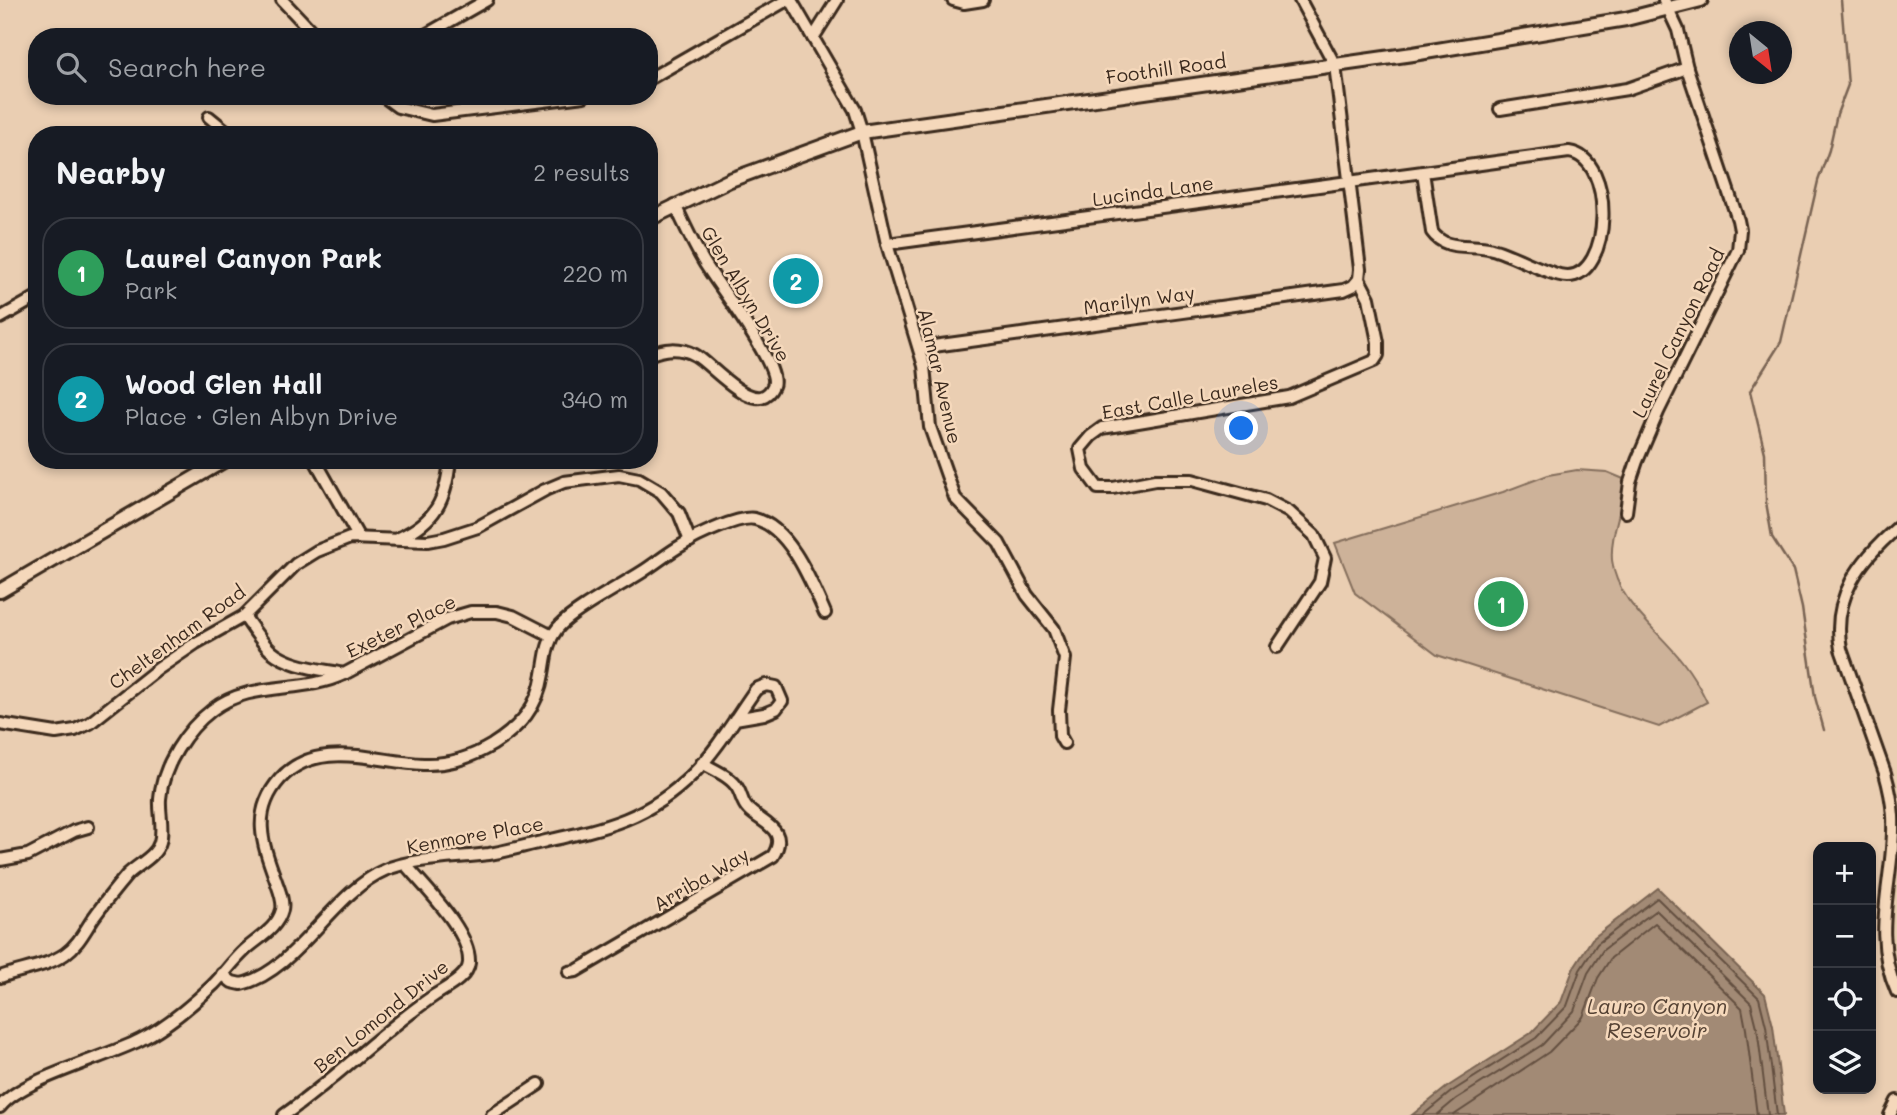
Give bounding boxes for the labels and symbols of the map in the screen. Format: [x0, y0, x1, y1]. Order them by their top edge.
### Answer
north arrow [1729, 21, 1792, 84]
street label: Foothill Road [1104, 48, 1228, 89]
street label: Lucinda Lane [1091, 170, 1215, 211]
street label: Glen Albyn Drive [696, 221, 797, 366]
street label: Laurel Canyon Road [1626, 244, 1729, 422]
pin: 2 [773, 255, 819, 307]
street label: Marilyn Way [1082, 279, 1196, 320]
street label: Alamar Avenue [913, 306, 968, 446]
street label: East Calle Laureles [1100, 369, 1280, 424]
your location [1224, 411, 1258, 445]
pin: 1 [1478, 578, 1524, 630]
street label: Cheltenham Road [104, 579, 250, 694]
street label: Exeter Place [342, 588, 460, 663]
street label: Kenmore Place [404, 810, 545, 859]
street label: Arriba Way [648, 841, 753, 916]
street label: Ben Lomond Drive [308, 953, 453, 1078]
water label: Lauro Canyon Reservoir [1587, 992, 1727, 1043]

